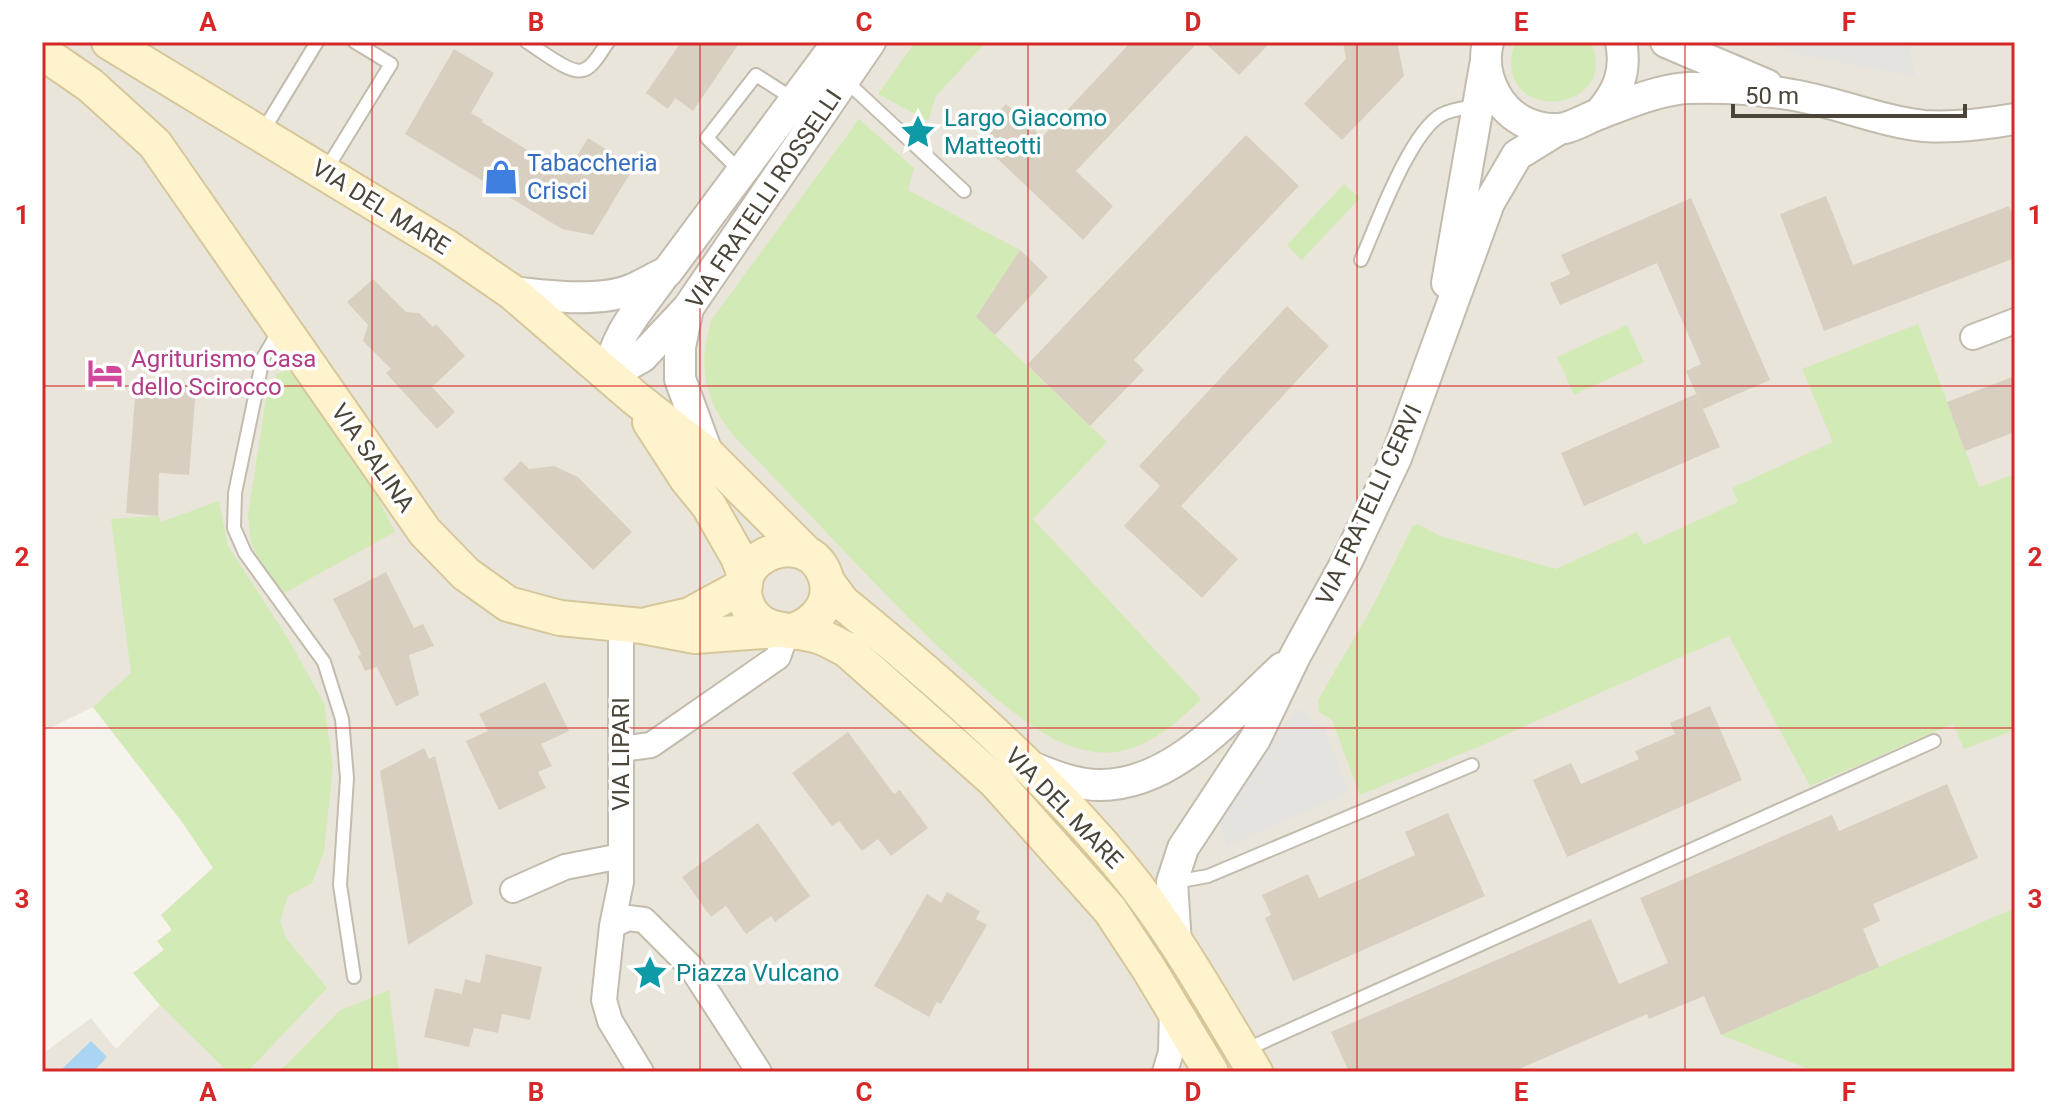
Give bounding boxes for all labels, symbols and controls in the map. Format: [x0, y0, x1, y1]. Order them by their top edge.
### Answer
text: A [199, 7, 217, 37]
text: B [528, 7, 544, 37]
text: C [855, 7, 873, 37]
text: D [1185, 7, 1201, 37]
text: E [1514, 7, 1529, 37]
text: F [1842, 7, 1856, 37]
scale bar [1733, 68, 1965, 118]
text: 50 m [1745, 82, 1799, 110]
street label: VIA FRATELLI ROSSELLI [680, 84, 848, 314]
place label: Largo Giacomo Matteotti [944, 104, 1107, 160]
place icon: Largo Giacomo Matteotti [899, 113, 937, 151]
place label: Tabaccheria Crisci [527, 149, 658, 205]
street label: VIA DEL MARE [307, 153, 455, 261]
shop icon: Tabaccheria Crisci [482, 158, 520, 196]
text: 1 [15, 200, 29, 230]
text: 1 [2028, 200, 2042, 230]
place label: Agriturismo Casa dello Scirocco [131, 345, 316, 401]
hotel icon: Agriturismo Casa dello Scirocco [86, 354, 124, 392]
street label: VIA SALINA [325, 398, 421, 518]
street label: VIA FRATELLI CERVI [1310, 400, 1428, 610]
text: 2 [15, 542, 29, 572]
text: 2 [2028, 542, 2042, 572]
street label: VIA LIPARI [607, 697, 635, 811]
street label: VIA DEL MARE [999, 742, 1129, 874]
text: 3 [15, 884, 29, 914]
text: 3 [2028, 884, 2042, 914]
place icon: Piazza Vulcano [631, 954, 669, 992]
place label: Piazza Vulcano [676, 959, 839, 987]
text: A [199, 1077, 217, 1107]
text: B [528, 1077, 544, 1107]
text: C [855, 1077, 873, 1107]
text: D [1185, 1077, 1201, 1107]
text: E [1514, 1077, 1529, 1107]
text: F [1842, 1077, 1856, 1107]

